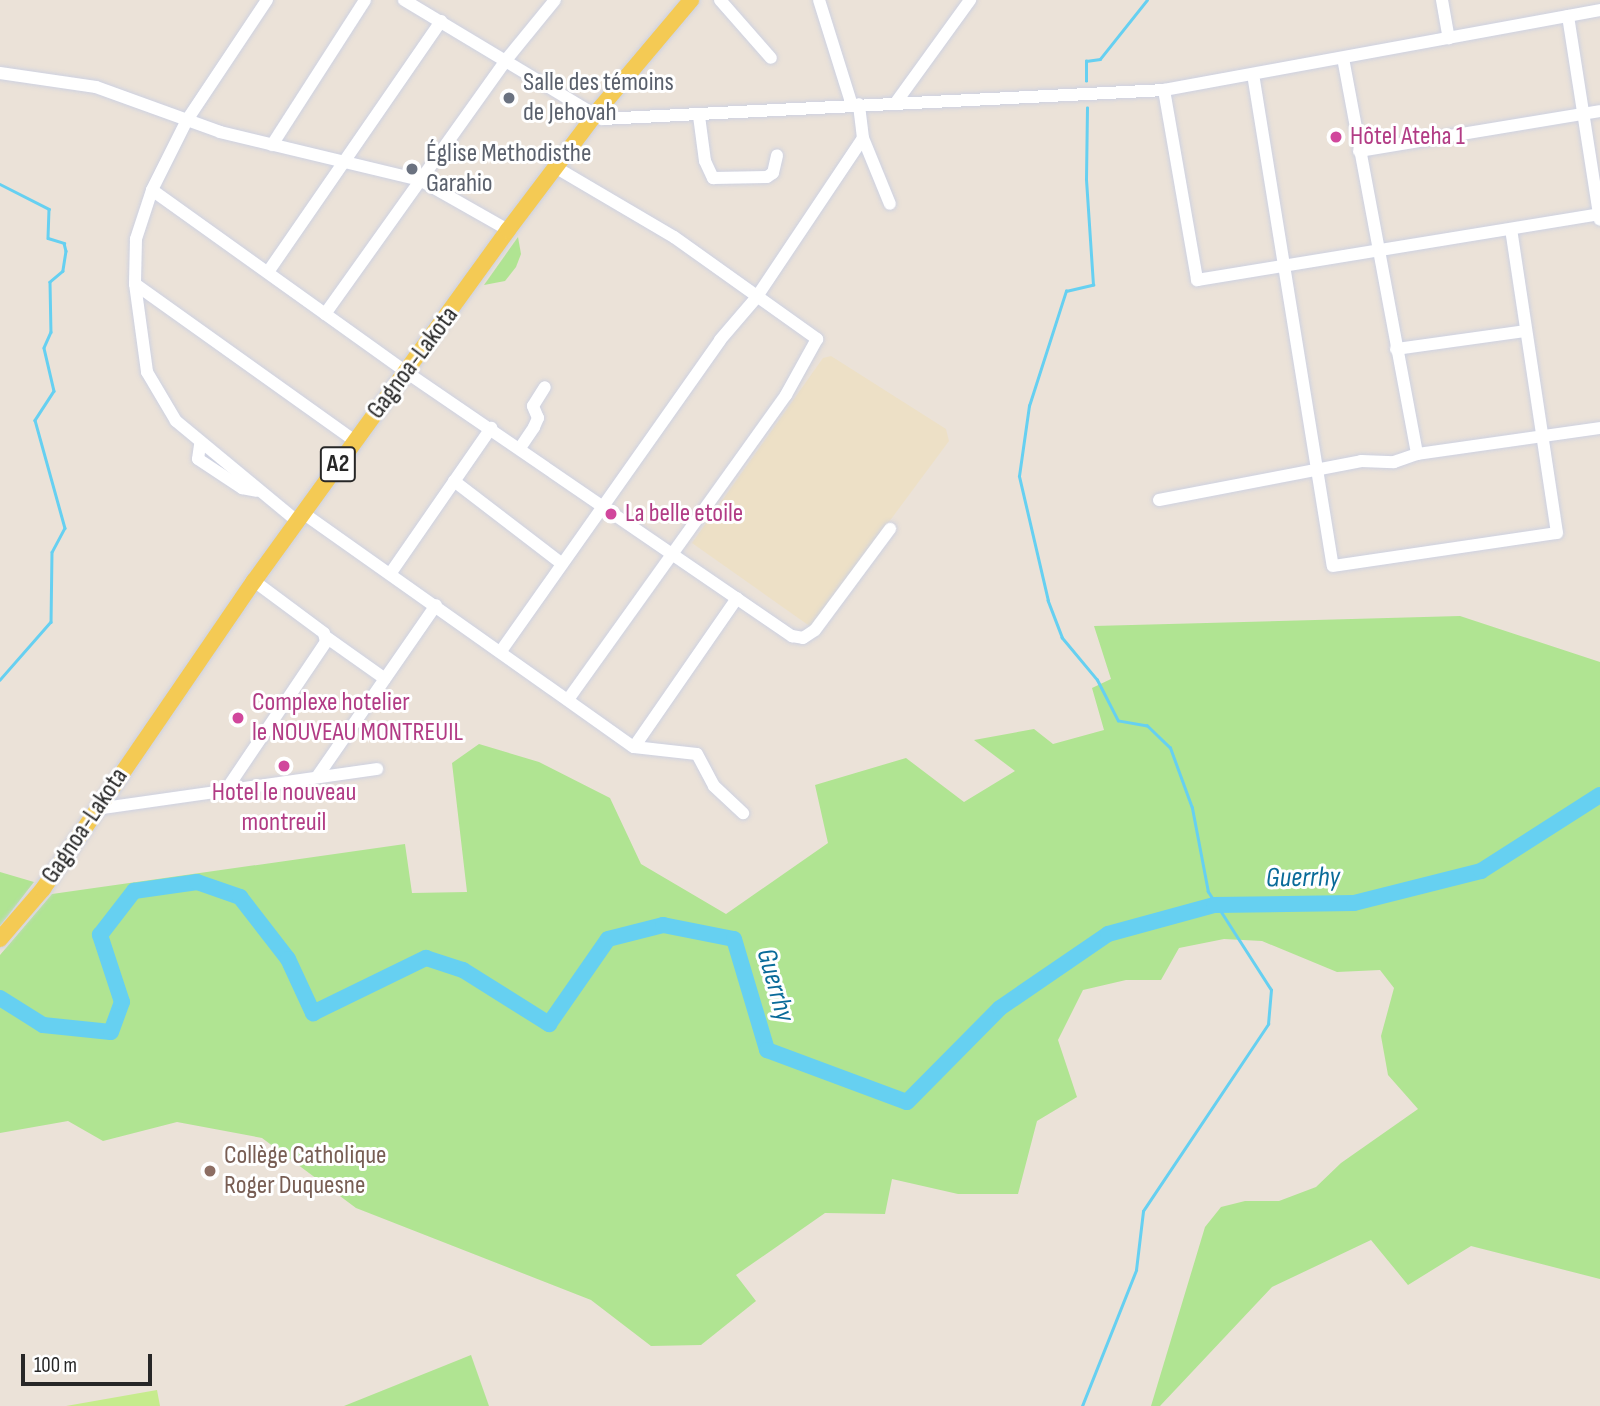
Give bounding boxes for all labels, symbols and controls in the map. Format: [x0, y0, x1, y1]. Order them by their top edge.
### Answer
place label: Salle des témoins de Jehovah [523, 67, 674, 128]
marker: Salle des témoins de Jehovah [501, 90, 517, 106]
place label: Hôtel Ateha 1 [1350, 121, 1465, 153]
marker: Hôtel Ateha 1 [1328, 129, 1344, 145]
place label: Église Methodisthe Garahio [426, 138, 591, 200]
marker: Église Methodisthe Garahio [404, 161, 420, 177]
street label: Gagnoa-Lakota [361, 301, 465, 425]
road number: A2 [319, 444, 357, 485]
place label: La belle etoile [625, 498, 743, 530]
marker: La belle etoile [603, 506, 619, 522]
place label: Complexe hotelier le NOUVEAU MONTREUIL [252, 687, 463, 748]
marker: Complexe hotelier le NOUVEAU MONTREUIL [230, 710, 246, 726]
marker: Hotel le nouveau montreuil [276, 758, 292, 774]
street label: Gagnoa-Lakota [35, 762, 135, 890]
place label: Hotel le nouveau montreuil [212, 777, 356, 838]
water label: Guerrhy [1266, 861, 1340, 895]
water label: Guerrhy [749, 945, 801, 1025]
place label: Collège Catholique Roger Duquesne [224, 1140, 387, 1202]
marker: Collège Catholique Roger Duquesne [202, 1163, 218, 1179]
scale bar [24, 1340, 156, 1384]
text: 100 m [34, 1353, 77, 1378]

